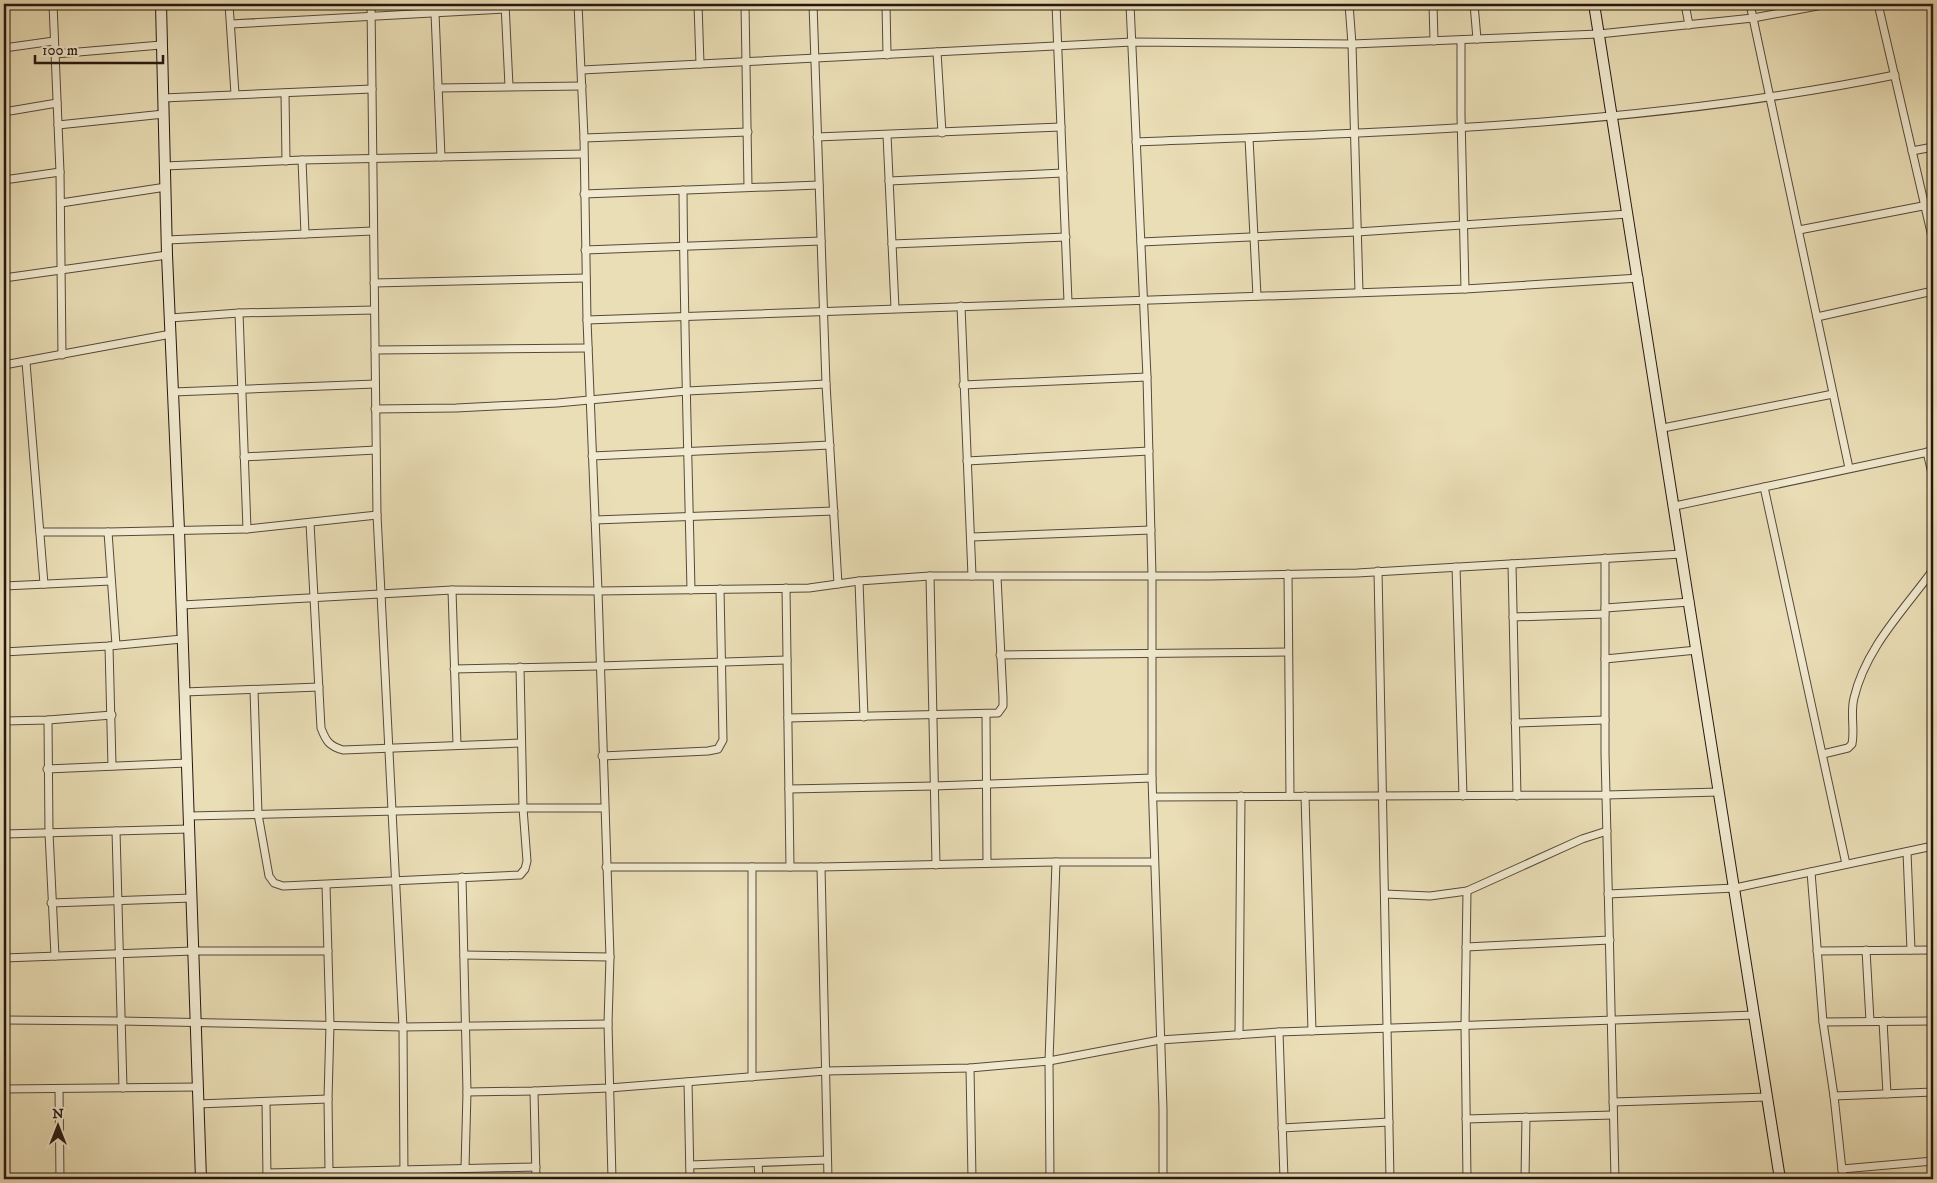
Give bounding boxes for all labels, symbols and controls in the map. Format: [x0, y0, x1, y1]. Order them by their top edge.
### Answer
scale bar [35, 32, 162, 64]
text: 100 m [42, 41, 78, 60]
north arrow [32, 1100, 82, 1150]
text: N [52, 1105, 64, 1123]

